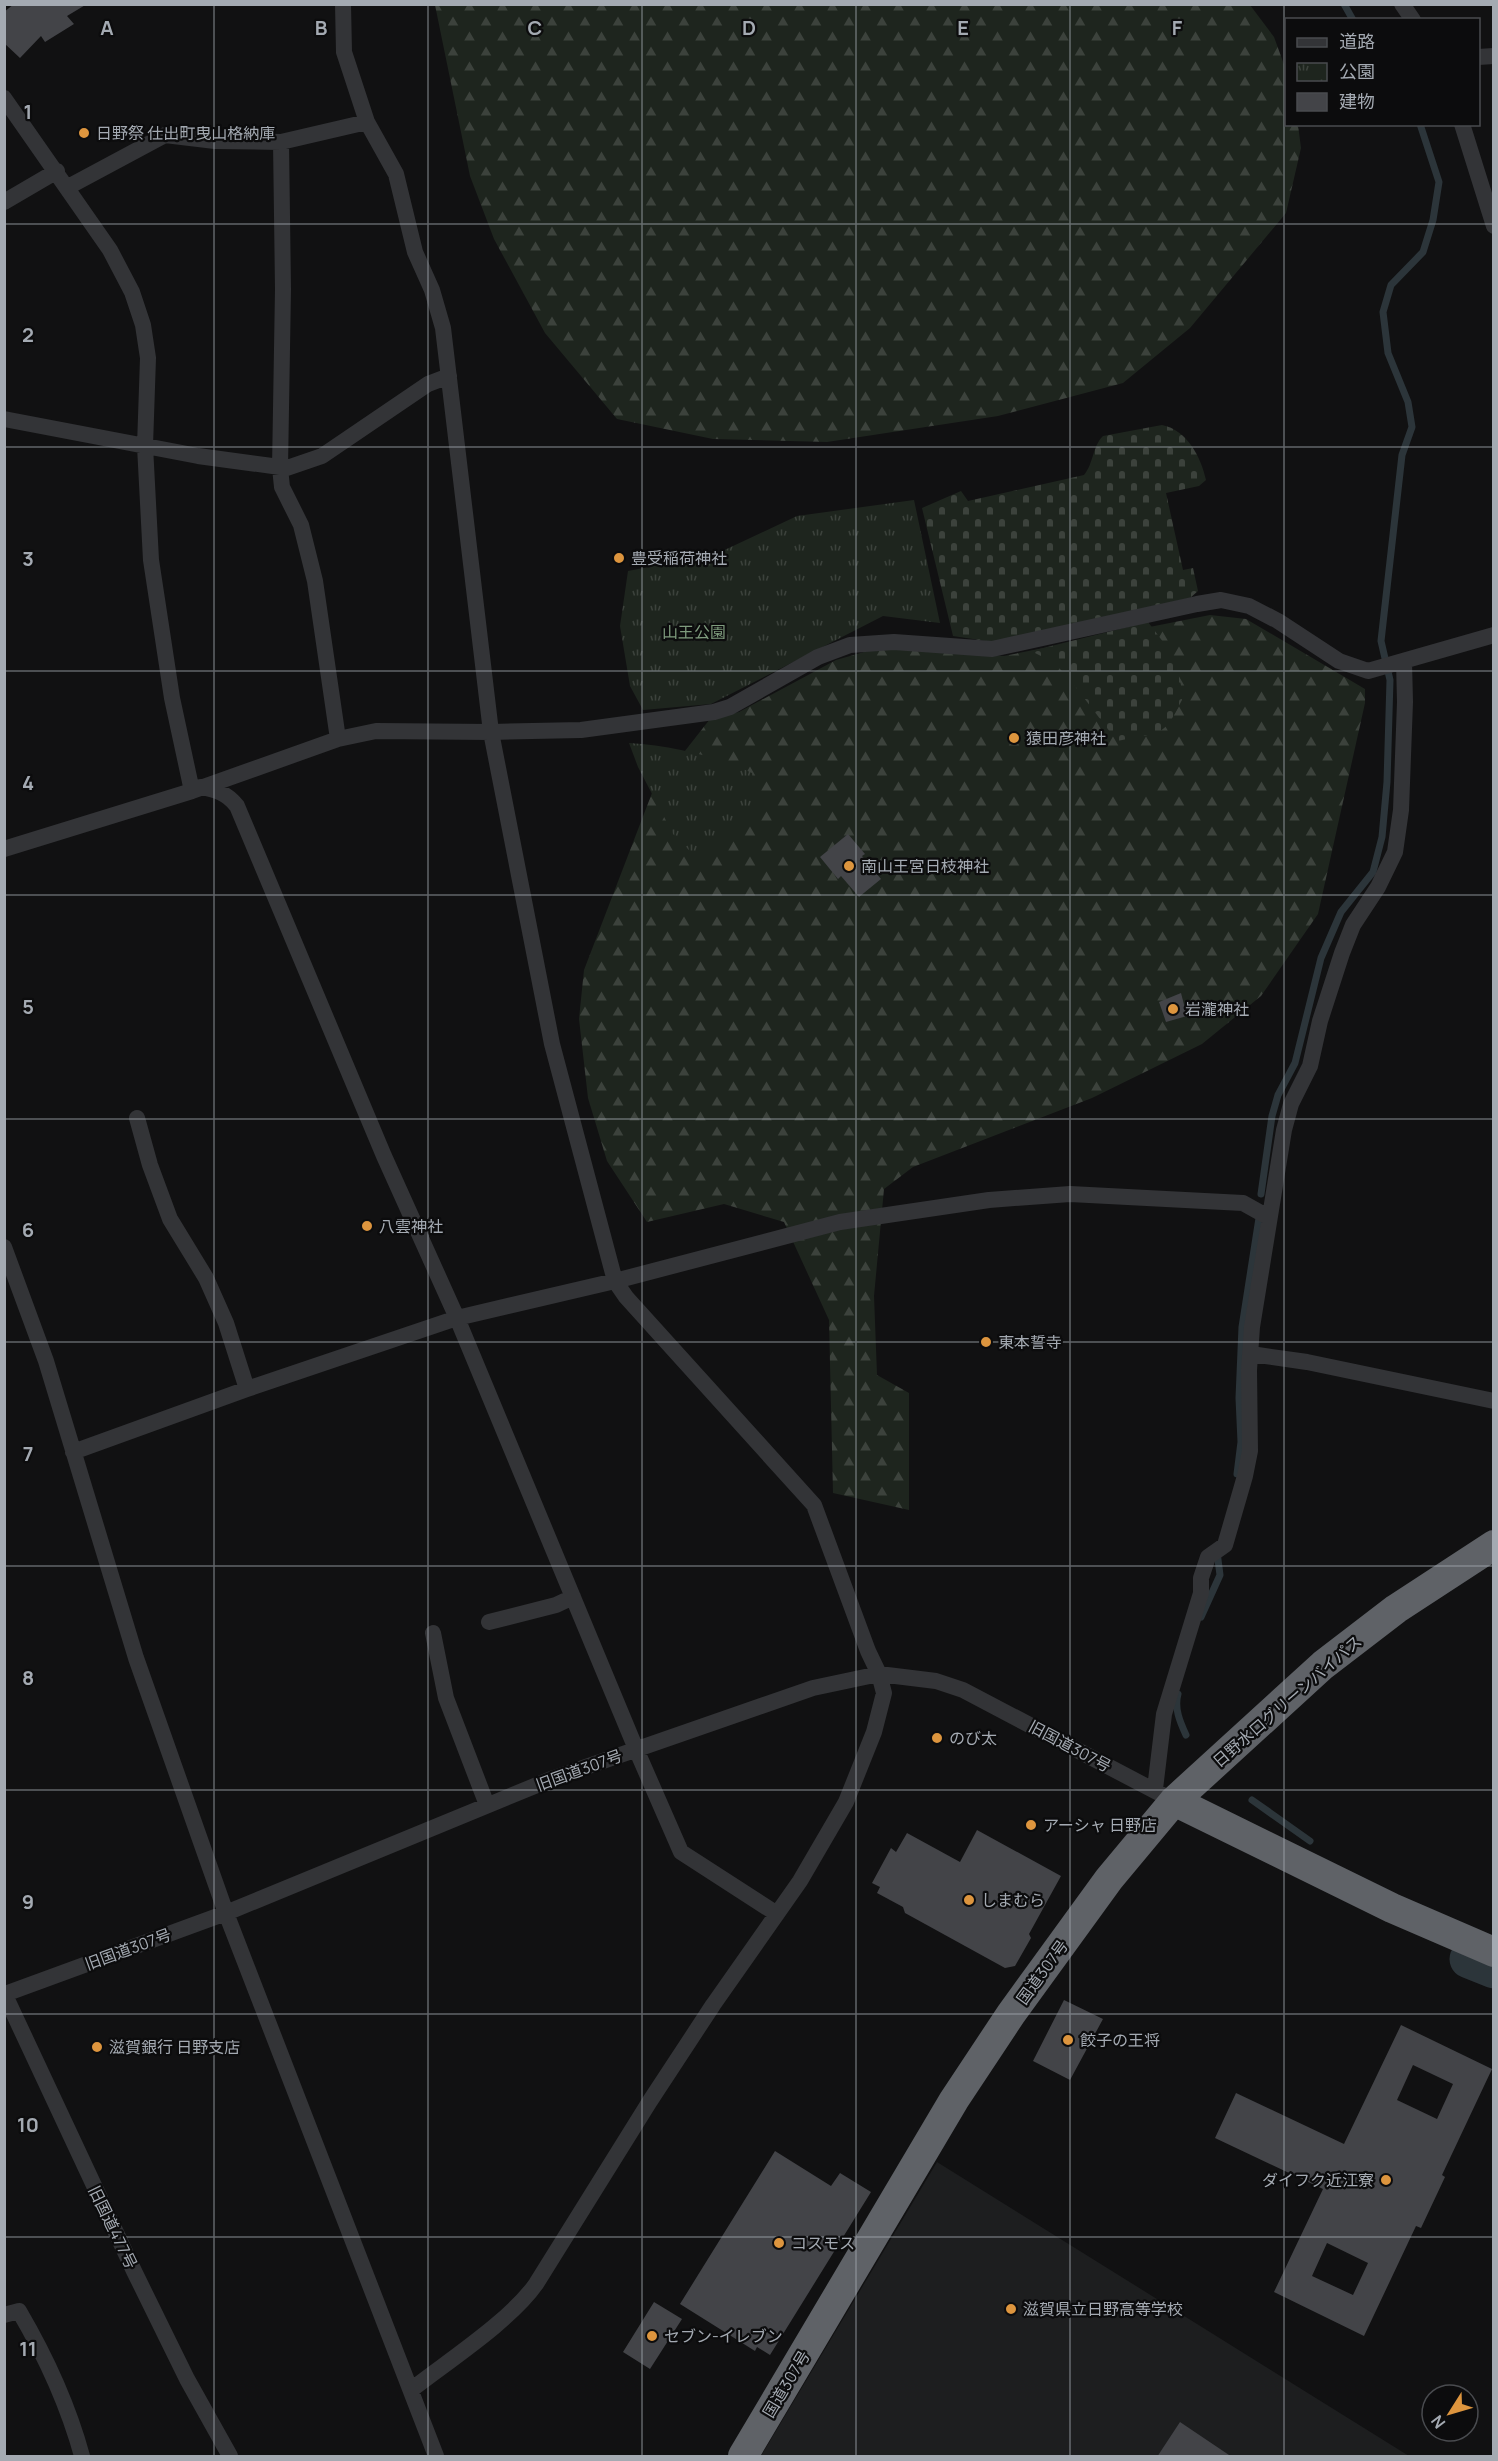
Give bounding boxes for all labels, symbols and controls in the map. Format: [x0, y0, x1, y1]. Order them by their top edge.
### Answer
text: A [100, 14, 114, 41]
text: B [315, 14, 328, 41]
text: C [528, 14, 542, 41]
text: D [742, 14, 756, 41]
text: E [957, 14, 969, 41]
text: F [1172, 14, 1183, 41]
legend [1285, 18, 1480, 126]
text: 道路 [1339, 29, 1375, 53]
text: 公園 [1339, 59, 1375, 83]
text: 建物 [1339, 89, 1375, 113]
text: 1 [24, 98, 32, 125]
place label: 日野祭 仕出町曳山格納庫 [96, 122, 275, 144]
marker: 日野祭 仕出町曳山格納庫 [77, 126, 91, 140]
text: 2 [22, 321, 34, 348]
text: 3 [22, 545, 34, 572]
place label: 豊受稲荷神社 [631, 547, 727, 569]
marker: 豊受稲荷神社 [612, 551, 626, 565]
park label: 山王公園 [662, 621, 726, 643]
place label: 猿田彦神社 [1026, 727, 1106, 749]
marker: 猿田彦神社 [1007, 731, 1021, 745]
text: 4 [22, 769, 34, 796]
place label: 南山王宮日枝神社 [861, 855, 989, 877]
marker: 南山王宮日枝神社 [842, 859, 856, 873]
text: 5 [22, 993, 34, 1020]
place label: 岩瀧神社 [1185, 998, 1249, 1020]
marker: 岩瀧神社 [1166, 1002, 1180, 1016]
place label: 八雲神社 [379, 1215, 443, 1237]
text: 6 [22, 1216, 34, 1243]
marker: 八雲神社 [360, 1219, 374, 1233]
place label: 東本誓寺 [998, 1331, 1062, 1353]
marker: 東本誓寺 [979, 1335, 993, 1349]
text: 7 [23, 1440, 33, 1467]
street label: 日野水口グリーンバイパス [1208, 1630, 1366, 1772]
text: 8 [22, 1664, 34, 1691]
street label: 旧国道307号 [1025, 1715, 1115, 1777]
place label: のび太 [949, 1727, 997, 1749]
marker: のび太 [930, 1731, 944, 1745]
street label: 旧国道307号 [533, 1744, 625, 1796]
place label: アーシャ 日野店 [1043, 1814, 1157, 1836]
marker: アーシャ 日野店 [1024, 1818, 1038, 1832]
text: 9 [22, 1888, 34, 1915]
place label: しまむら [981, 1889, 1045, 1911]
marker: しまむら [962, 1893, 976, 1907]
street label: 旧国道307号 [82, 1923, 174, 1975]
street label: 国道307号 [1011, 1935, 1073, 2009]
place label: 餃子の王将 [1080, 2029, 1160, 2051]
marker: 餃子の王将 [1061, 2033, 1075, 2047]
place label: 滋賀銀行 日野支店 [109, 2036, 240, 2058]
marker: 滋賀銀行 日野支店 [90, 2040, 104, 2054]
text: 10 [17, 2111, 39, 2138]
place label: ダイフク近江寮 [1262, 2169, 1374, 2191]
marker: ダイフク近江寮 [1379, 2173, 1393, 2187]
street label: 旧国道477号 [83, 2182, 143, 2272]
place label: コスモス [791, 2232, 855, 2254]
marker: コスモス [772, 2236, 786, 2250]
place label: 滋賀県立日野高等学校 [1023, 2298, 1183, 2320]
marker: 滋賀県立日野高等学校 [1004, 2302, 1018, 2316]
place label: セブン-イレブン [664, 2325, 783, 2347]
marker: セブン-イレブン [645, 2329, 659, 2343]
text: 11 [19, 2335, 37, 2362]
street label: 国道307号 [757, 2346, 815, 2422]
north arrow [1420, 2383, 1480, 2443]
text: N [1426, 2411, 1450, 2433]

